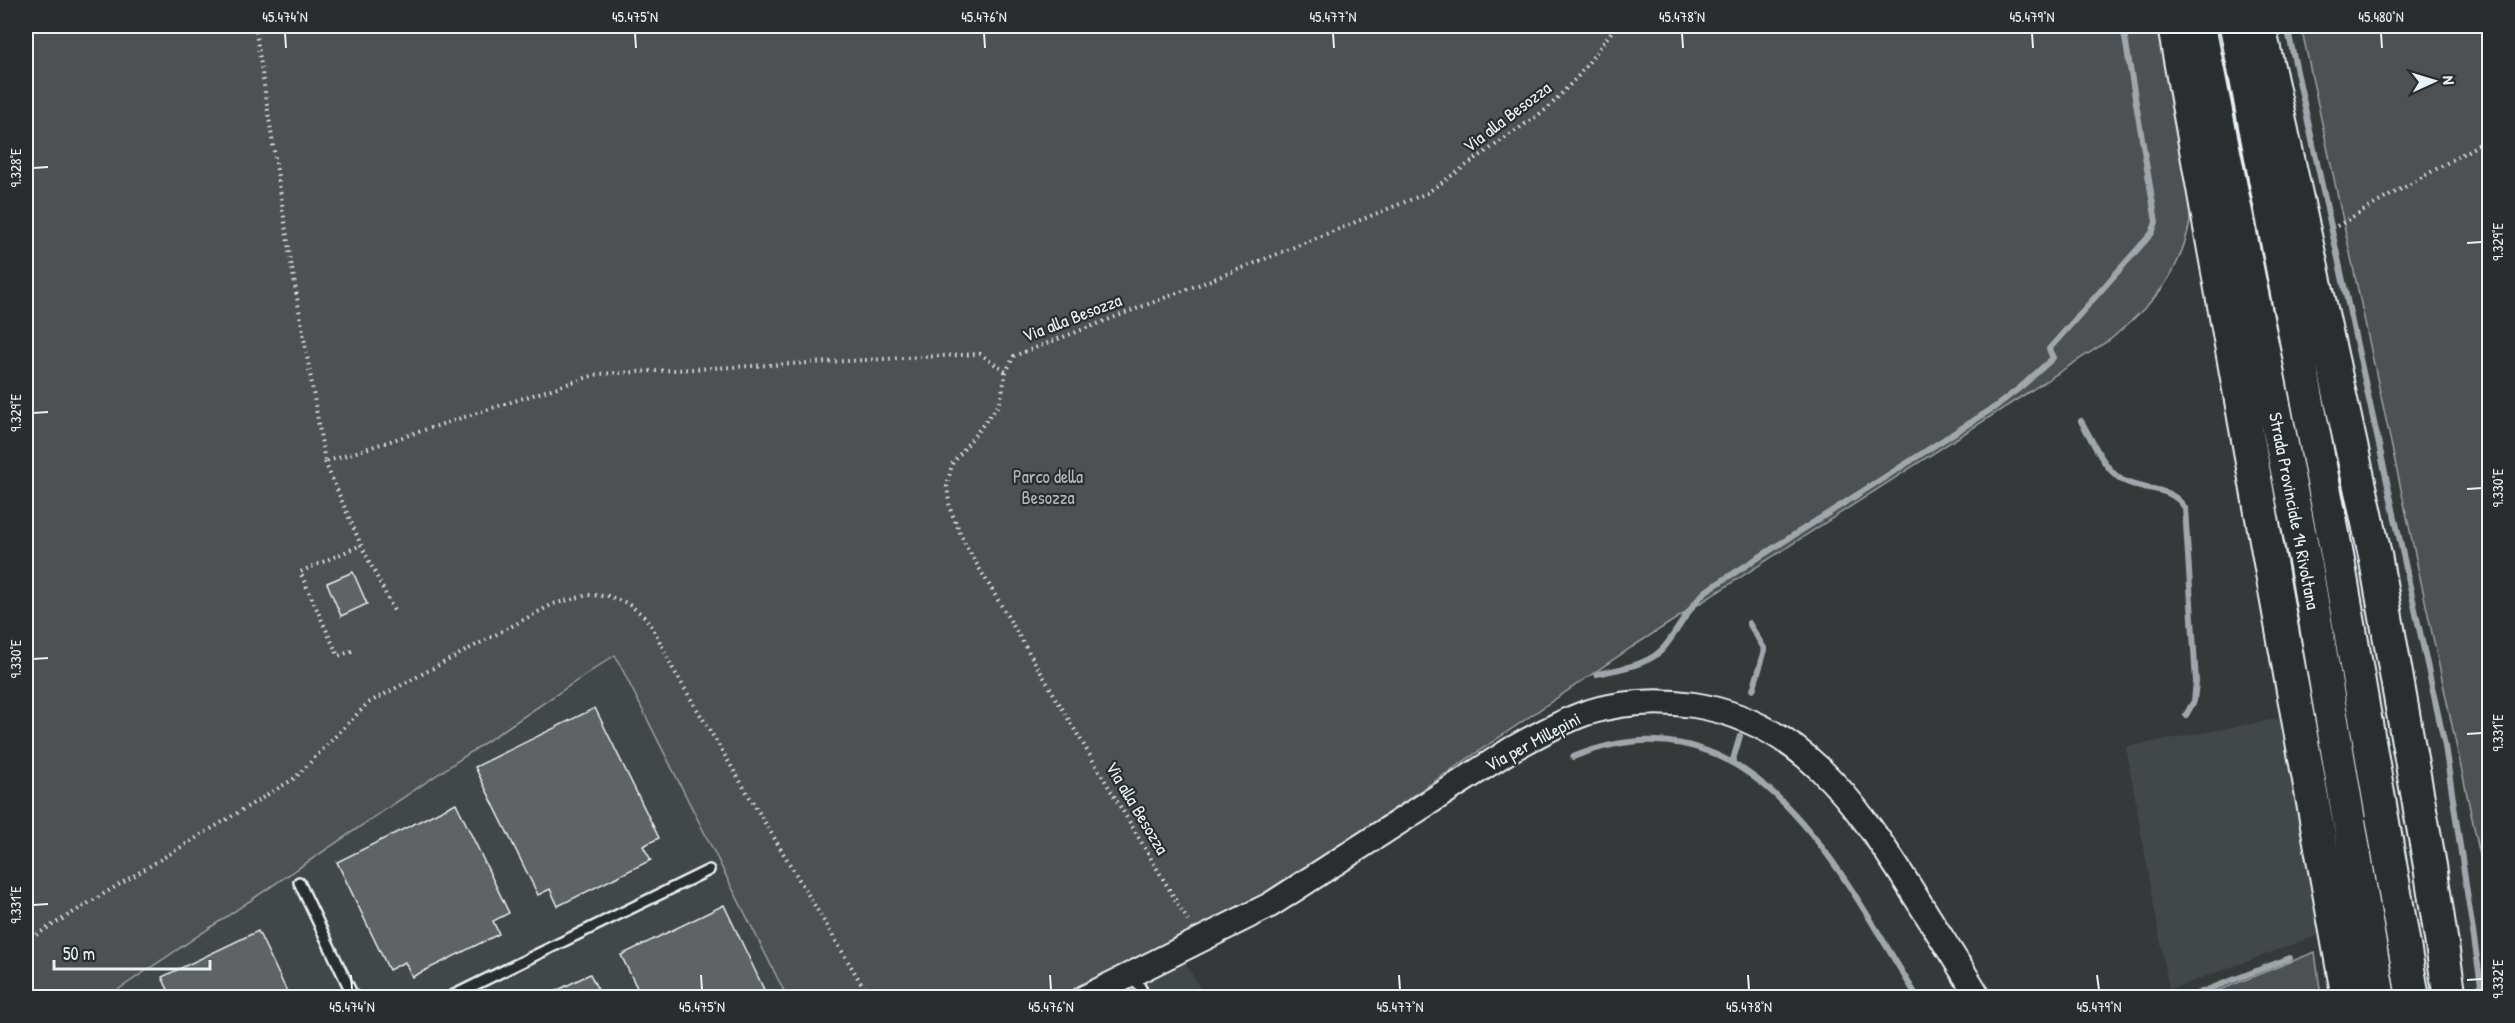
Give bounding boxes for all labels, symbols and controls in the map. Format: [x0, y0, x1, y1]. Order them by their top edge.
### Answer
text: 45.474°N [262, 6, 308, 27]
text: 45.475°N [612, 6, 658, 27]
text: 45.476°N [961, 6, 1007, 27]
text: 45.477°N [1309, 6, 1357, 27]
text: 45.478°N [1659, 6, 1705, 27]
text: 45.479°N [2009, 6, 2055, 27]
text: 45.480°N [2358, 6, 2404, 27]
north arrow [2404, 51, 2464, 111]
street label: Via alla Besozza [1458, 75, 1556, 158]
text: N [2438, 75, 2460, 85]
text: 9.328°E [5, 148, 26, 188]
text: 9.329°E [2487, 223, 2508, 261]
street label: Via alla Besozza [1019, 287, 1125, 348]
text: 9.329°E [5, 394, 26, 432]
street label: Strada Provinciale 14 Rivoltana [2263, 410, 2326, 612]
park label: Parco della Besozza [1013, 464, 1083, 510]
text: 9.330°E [2487, 468, 2508, 508]
text: 9.330°E [5, 639, 26, 679]
street label: Via per Millepini [1481, 706, 1585, 777]
text: 9.331°E [2487, 714, 2508, 752]
street label: Via alla Besozza [1100, 757, 1175, 859]
text: 9.331°E [5, 886, 26, 924]
scale bar [54, 933, 210, 971]
text: 50 m [63, 941, 95, 966]
text: 9.332°E [2487, 959, 2508, 999]
text: 45.474°N [329, 996, 375, 1017]
text: 45.475°N [679, 996, 725, 1017]
text: 45.476°N [1028, 996, 1074, 1017]
text: 45.477°N [1376, 996, 1424, 1017]
text: 45.478°N [1726, 996, 1772, 1017]
text: 45.479°N [2076, 996, 2122, 1017]

